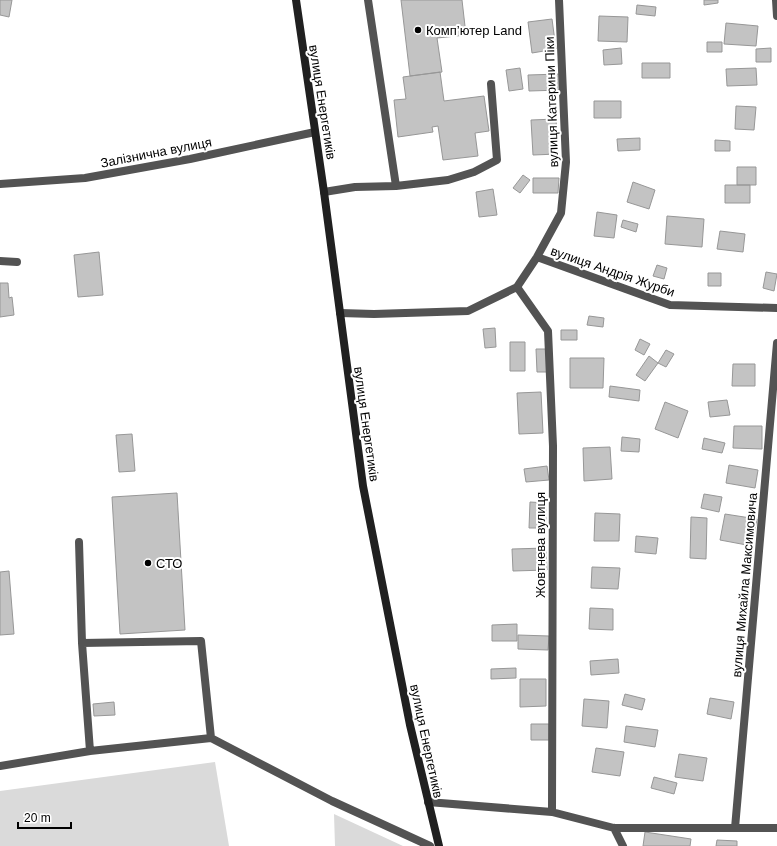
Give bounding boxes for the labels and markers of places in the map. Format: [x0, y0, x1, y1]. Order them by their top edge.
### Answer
place label: Комп’ютер Land [426, 23, 522, 38]
marker: Комп’ютер Land [413, 25, 423, 35]
place label: СТО [156, 556, 182, 571]
marker: СТО [143, 558, 153, 568]

